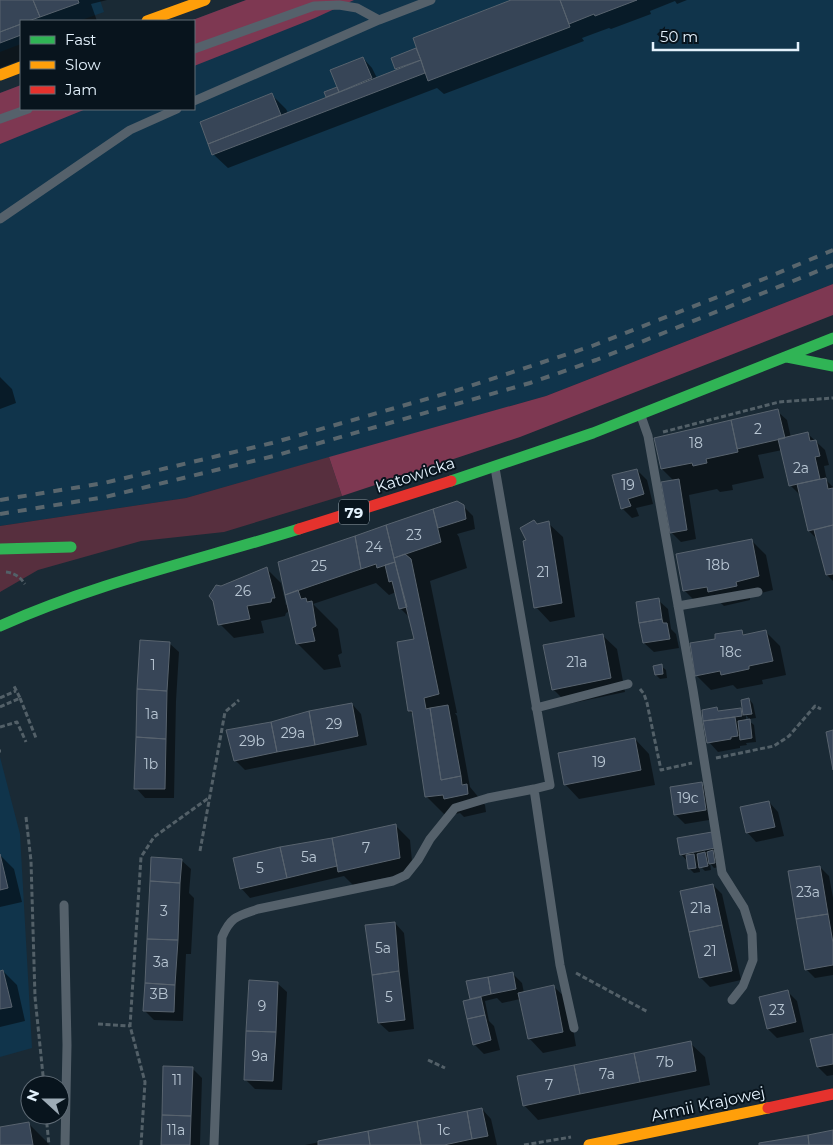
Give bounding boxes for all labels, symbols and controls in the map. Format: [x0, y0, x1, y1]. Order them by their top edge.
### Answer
legend [20, 20, 195, 110]
scale bar [653, 20, 798, 52]
text: 50 m [660, 27, 698, 46]
text: Fast [65, 30, 96, 49]
text: Slow [65, 55, 101, 74]
text: Jam [64, 80, 97, 99]
house number: 2 [754, 420, 762, 438]
house number: 18 [689, 434, 703, 452]
street label: Katowicka [373, 453, 457, 497]
house number: 2a [793, 459, 809, 477]
house number: 19 [621, 476, 635, 494]
road number: 79 [339, 500, 369, 524]
house number: 23 [406, 526, 422, 544]
house number: 24 [366, 538, 383, 556]
house number: 18b [706, 556, 730, 574]
house number: 25 [311, 557, 327, 575]
house number: 21 [536, 563, 550, 581]
house number: 26 [235, 582, 252, 600]
house number: 18c [720, 643, 742, 661]
house number: 21a [566, 653, 588, 671]
house number: 1 [150, 656, 156, 674]
house number: 1a [145, 705, 159, 723]
house number: 29 [326, 715, 342, 733]
house number: 29a [281, 724, 305, 742]
house number: 29b [239, 732, 265, 750]
house number: 19 [592, 753, 606, 771]
house number: 1b [144, 755, 158, 773]
house number: 19c [677, 789, 699, 807]
house number: 7 [362, 839, 370, 857]
house number: 5a [301, 848, 317, 866]
house number: 5 [256, 859, 264, 877]
house number: 23a [796, 883, 820, 901]
house number: 21a [690, 899, 712, 917]
house number: 3 [160, 902, 168, 920]
house number: 5a [375, 939, 391, 957]
house number: 21 [703, 942, 717, 960]
house number: 3a [153, 953, 169, 971]
house number: 3B [150, 985, 168, 1003]
house number: 5 [385, 988, 393, 1006]
house number: 9 [258, 997, 266, 1015]
house number: 23 [769, 1001, 785, 1019]
house number: 9a [252, 1047, 268, 1065]
house number: 7b [656, 1053, 674, 1071]
house number: 7a [599, 1065, 615, 1083]
house number: 11 [172, 1071, 182, 1089]
north arrow [20, 1075, 70, 1125]
house number: 7 [545, 1076, 553, 1094]
street label: Armii Krajowej [649, 1083, 767, 1125]
text: N [22, 1087, 43, 1104]
house number: 11a [167, 1121, 185, 1139]
house number: 1c [438, 1121, 451, 1139]

